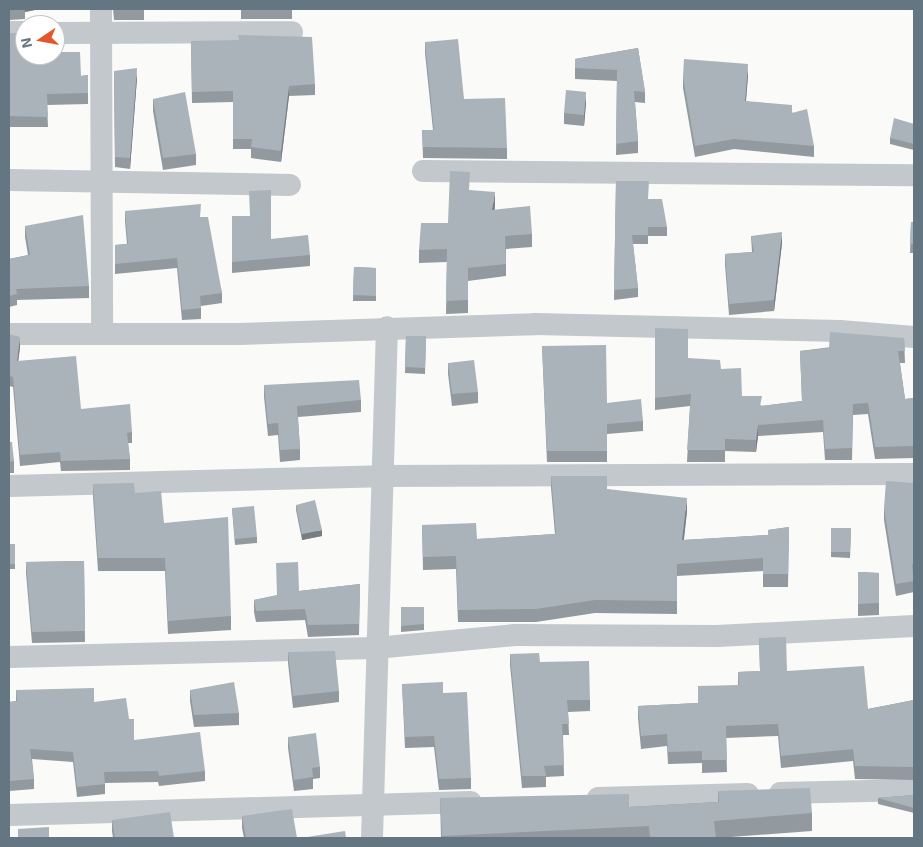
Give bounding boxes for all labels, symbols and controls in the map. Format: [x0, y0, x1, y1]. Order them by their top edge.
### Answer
north arrow [15, 15, 65, 65]
text: N [16, 36, 35, 50]

